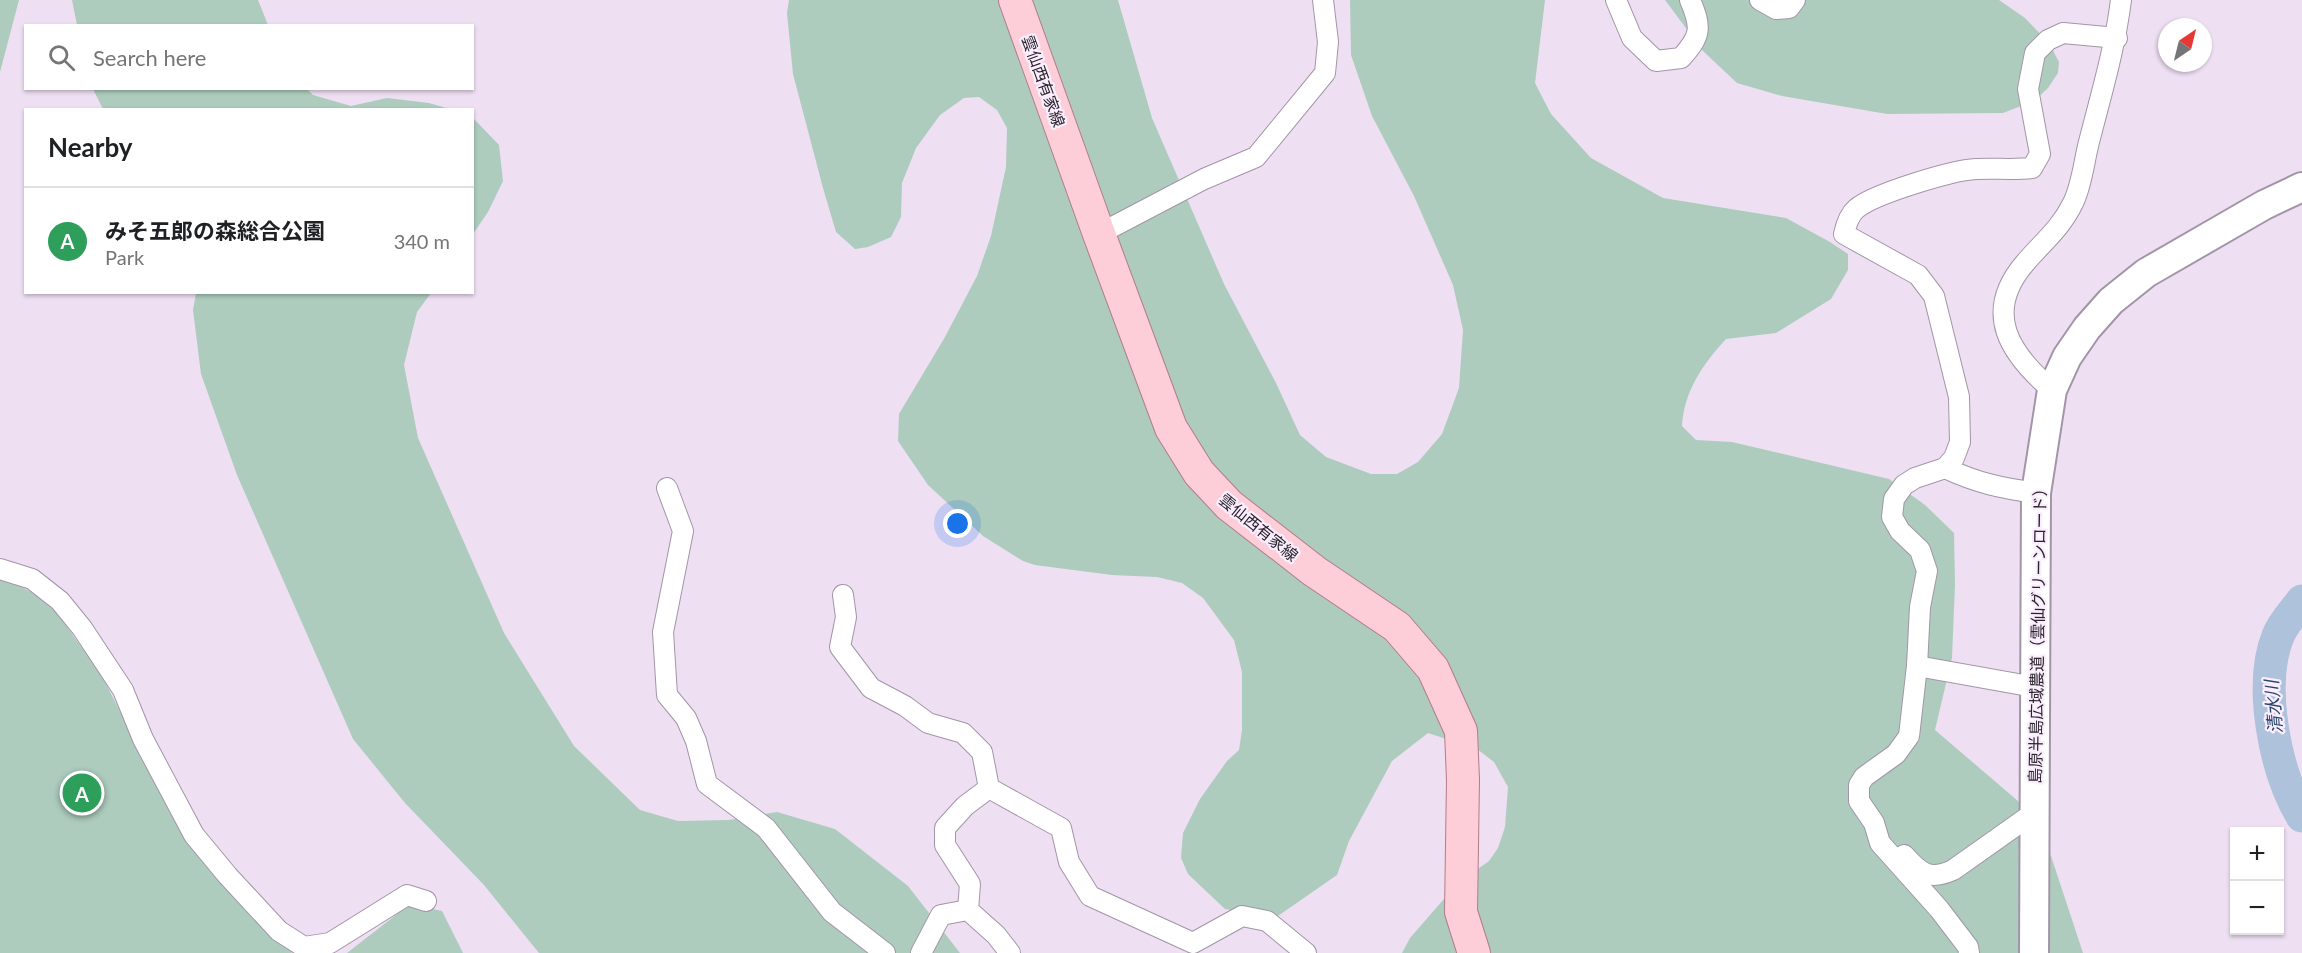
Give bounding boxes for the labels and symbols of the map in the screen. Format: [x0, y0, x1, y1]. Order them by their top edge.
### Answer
north arrow [2158, 18, 2212, 72]
street label: 雲仙西有家線 [1019, 33, 1069, 129]
street label: 島原半島広域農道（雲仙グリーンロード） [2025, 480, 2049, 784]
street label: 雲仙西有家線 [1216, 489, 1302, 565]
your location [943, 509, 972, 538]
water label: 清水川 [2260, 677, 2286, 735]
pin: A [62, 770, 101, 816]

